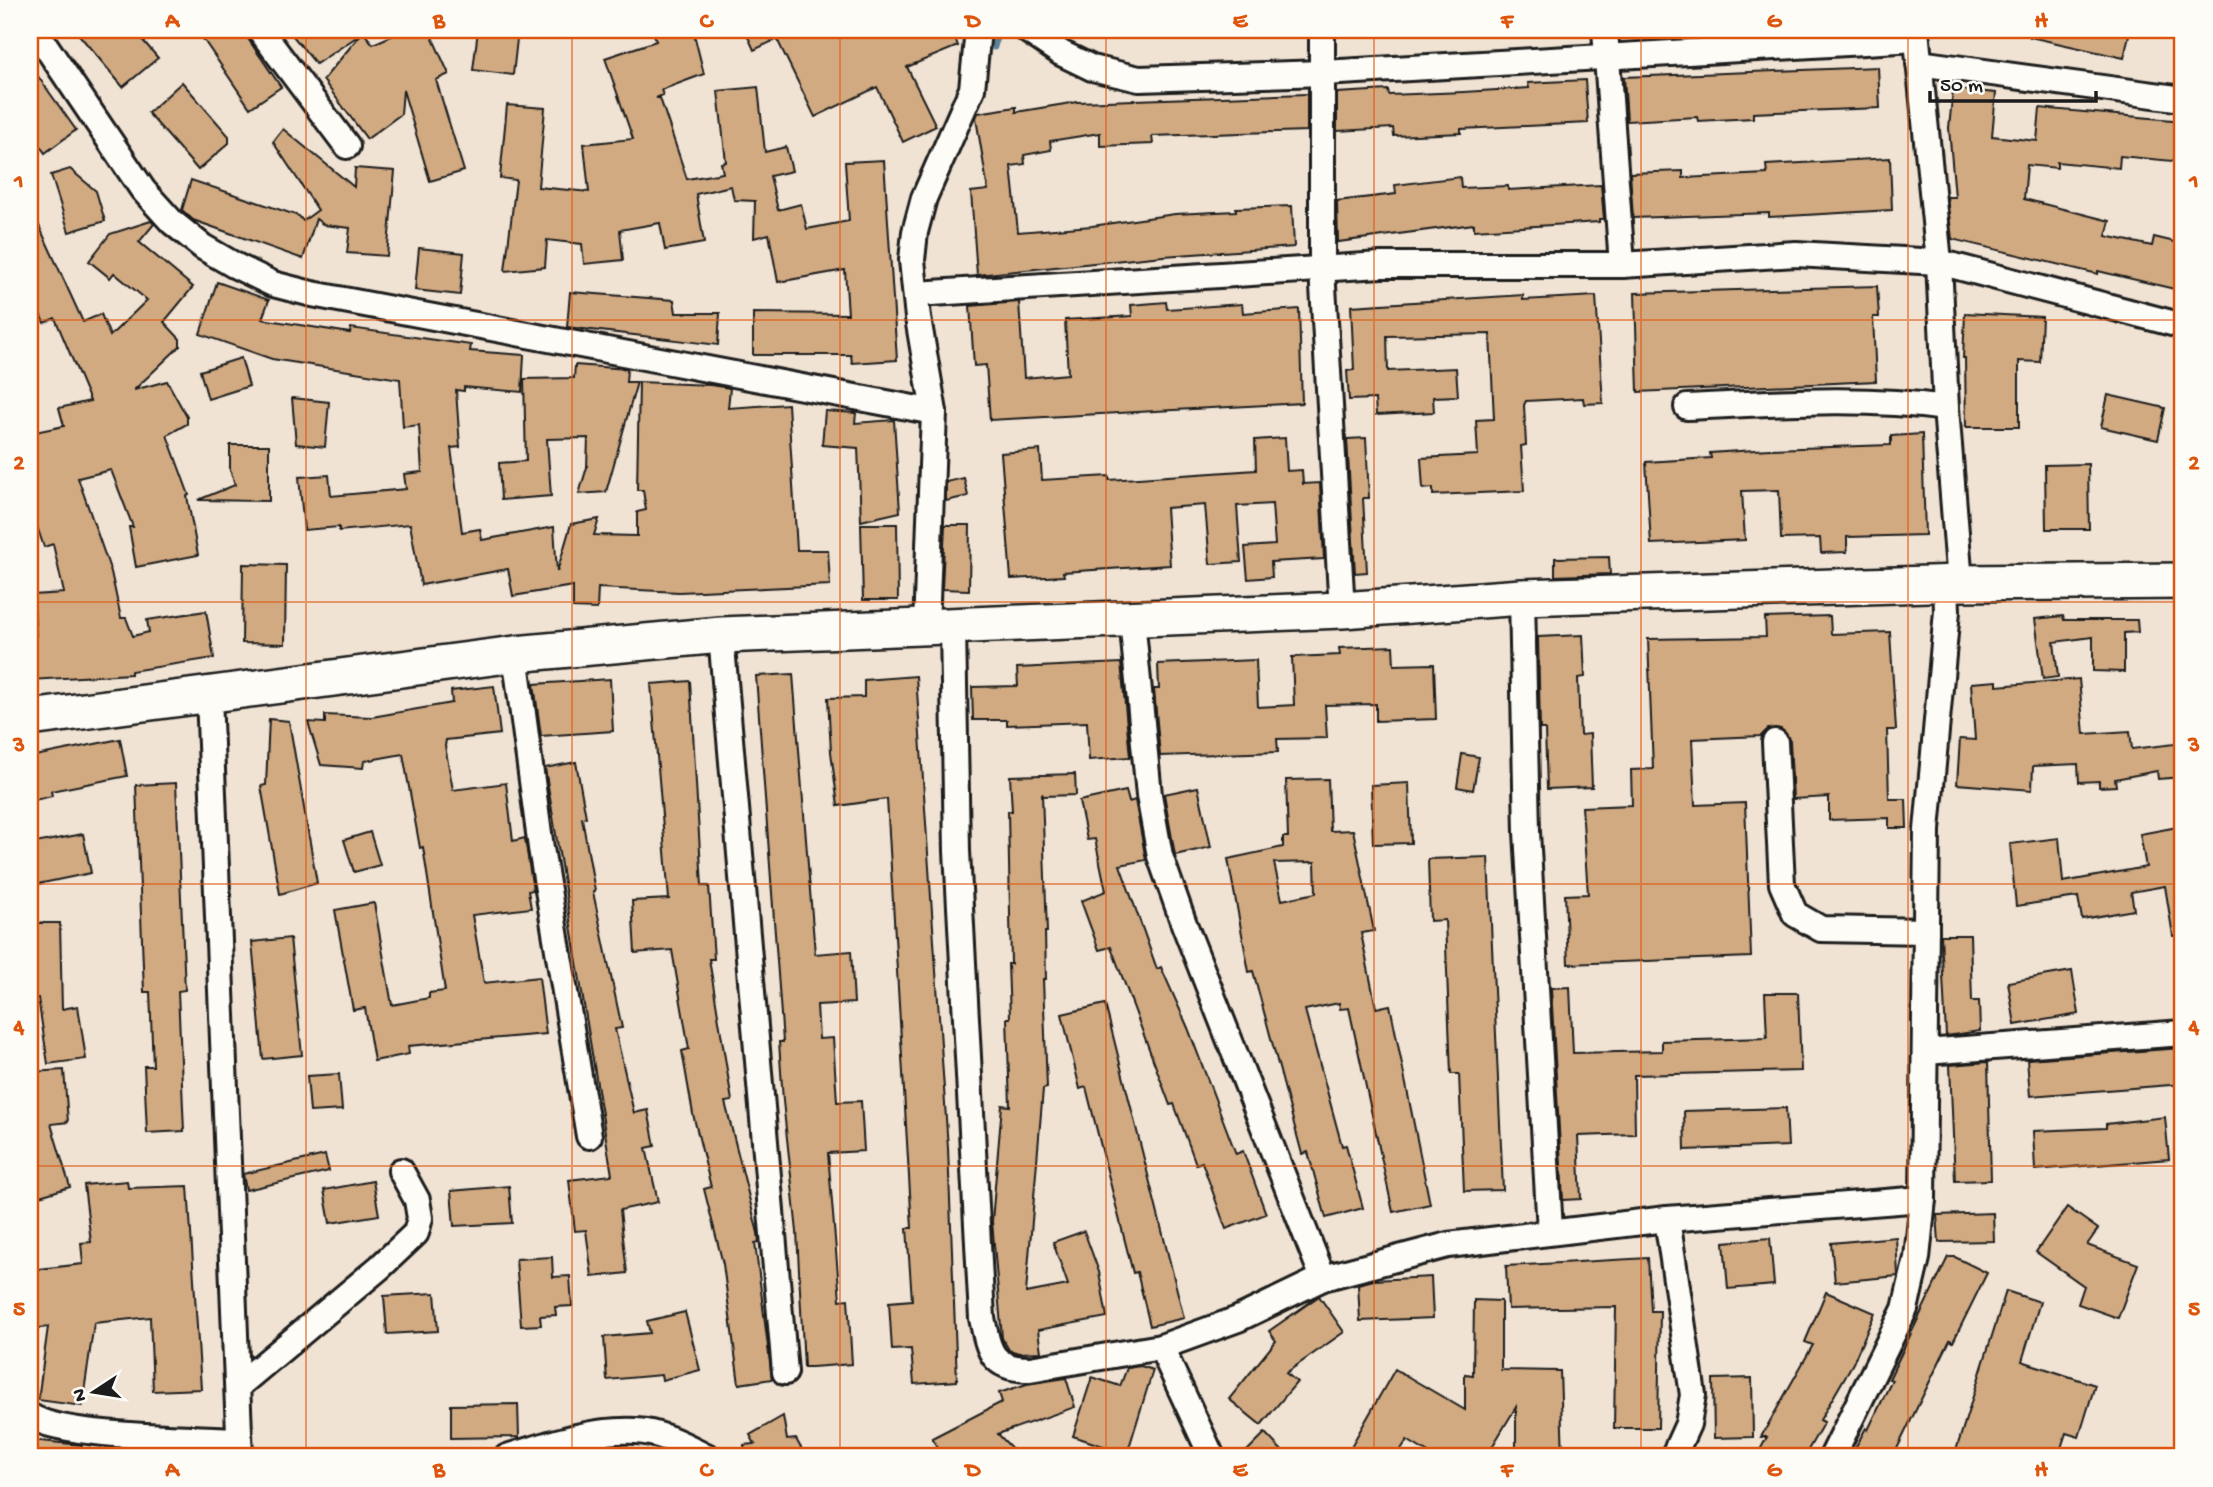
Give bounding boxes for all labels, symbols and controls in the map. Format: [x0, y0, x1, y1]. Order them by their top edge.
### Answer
text: A [164, 9, 180, 36]
text: B [432, 9, 446, 36]
text: C [700, 9, 715, 36]
text: D [964, 9, 982, 36]
text: E [1233, 9, 1249, 36]
text: F [1500, 9, 1515, 36]
text: G [1767, 9, 1783, 36]
text: H [2034, 9, 2048, 36]
scale bar [1930, 60, 2096, 104]
text: 50 m [1940, 75, 1983, 100]
text: 1 [13, 169, 24, 196]
text: 1 [2188, 169, 2199, 196]
text: 2 [13, 451, 25, 478]
text: 2 [2188, 451, 2200, 478]
text: 3 [12, 733, 25, 760]
text: 3 [2187, 733, 2200, 760]
text: 4 [13, 1015, 25, 1042]
text: 4 [2188, 1015, 2200, 1042]
text: 5 [13, 1297, 25, 1324]
text: 5 [2188, 1297, 2200, 1324]
north arrow [60, 1358, 130, 1428]
text: N [68, 1386, 93, 1403]
text: A [164, 1458, 180, 1485]
text: B [432, 1458, 446, 1485]
text: C [700, 1458, 715, 1485]
text: D [964, 1458, 982, 1485]
text: E [1233, 1458, 1249, 1485]
text: F [1500, 1458, 1515, 1485]
text: G [1767, 1458, 1783, 1485]
text: H [2034, 1458, 2048, 1485]

